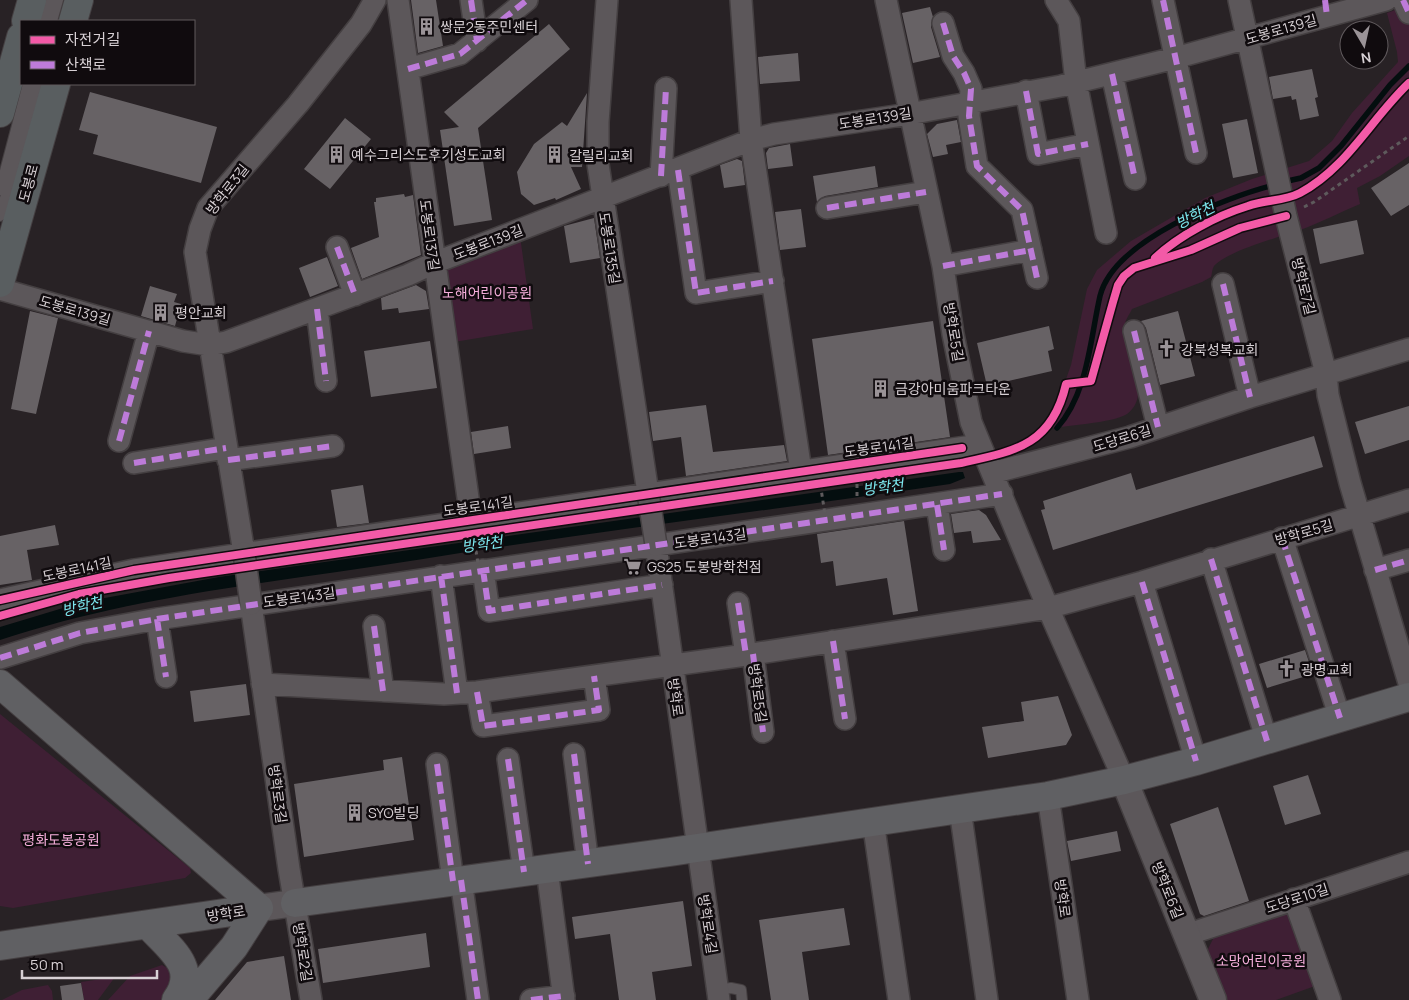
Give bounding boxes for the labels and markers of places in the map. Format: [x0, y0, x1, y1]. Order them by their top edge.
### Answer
building icon: 쌍문2동주민센터 [416, 16, 436, 36]
place label: 쌍문2동주민센터 [440, 17, 538, 36]
building icon: 예수그리스도후기성도교회 [327, 144, 347, 164]
place label: 예수그리스도후기성도교회 [351, 145, 506, 164]
building icon: 갈릴리교회 [545, 145, 565, 165]
place label: 갈릴리교회 [569, 146, 633, 165]
building icon: 평안교회 [151, 302, 171, 322]
place label: 평안교회 [175, 303, 227, 322]
church icon: 강북성복교회 [1157, 339, 1177, 359]
place label: 강북성복교회 [1181, 340, 1258, 359]
building icon: 금강아미움파크타운 [871, 378, 891, 398]
place label: 금강아미움파크타운 [895, 379, 1011, 398]
supermarket icon: GS25 도봉방학천점 [623, 556, 643, 576]
place label: GS25 도봉방학천점 [647, 557, 762, 576]
church icon: 광명교회 [1277, 659, 1297, 679]
place label: 광명교회 [1301, 660, 1353, 679]
building icon: SYO빌딩 [344, 802, 364, 822]
place label: SYO빌딩 [368, 803, 419, 822]

